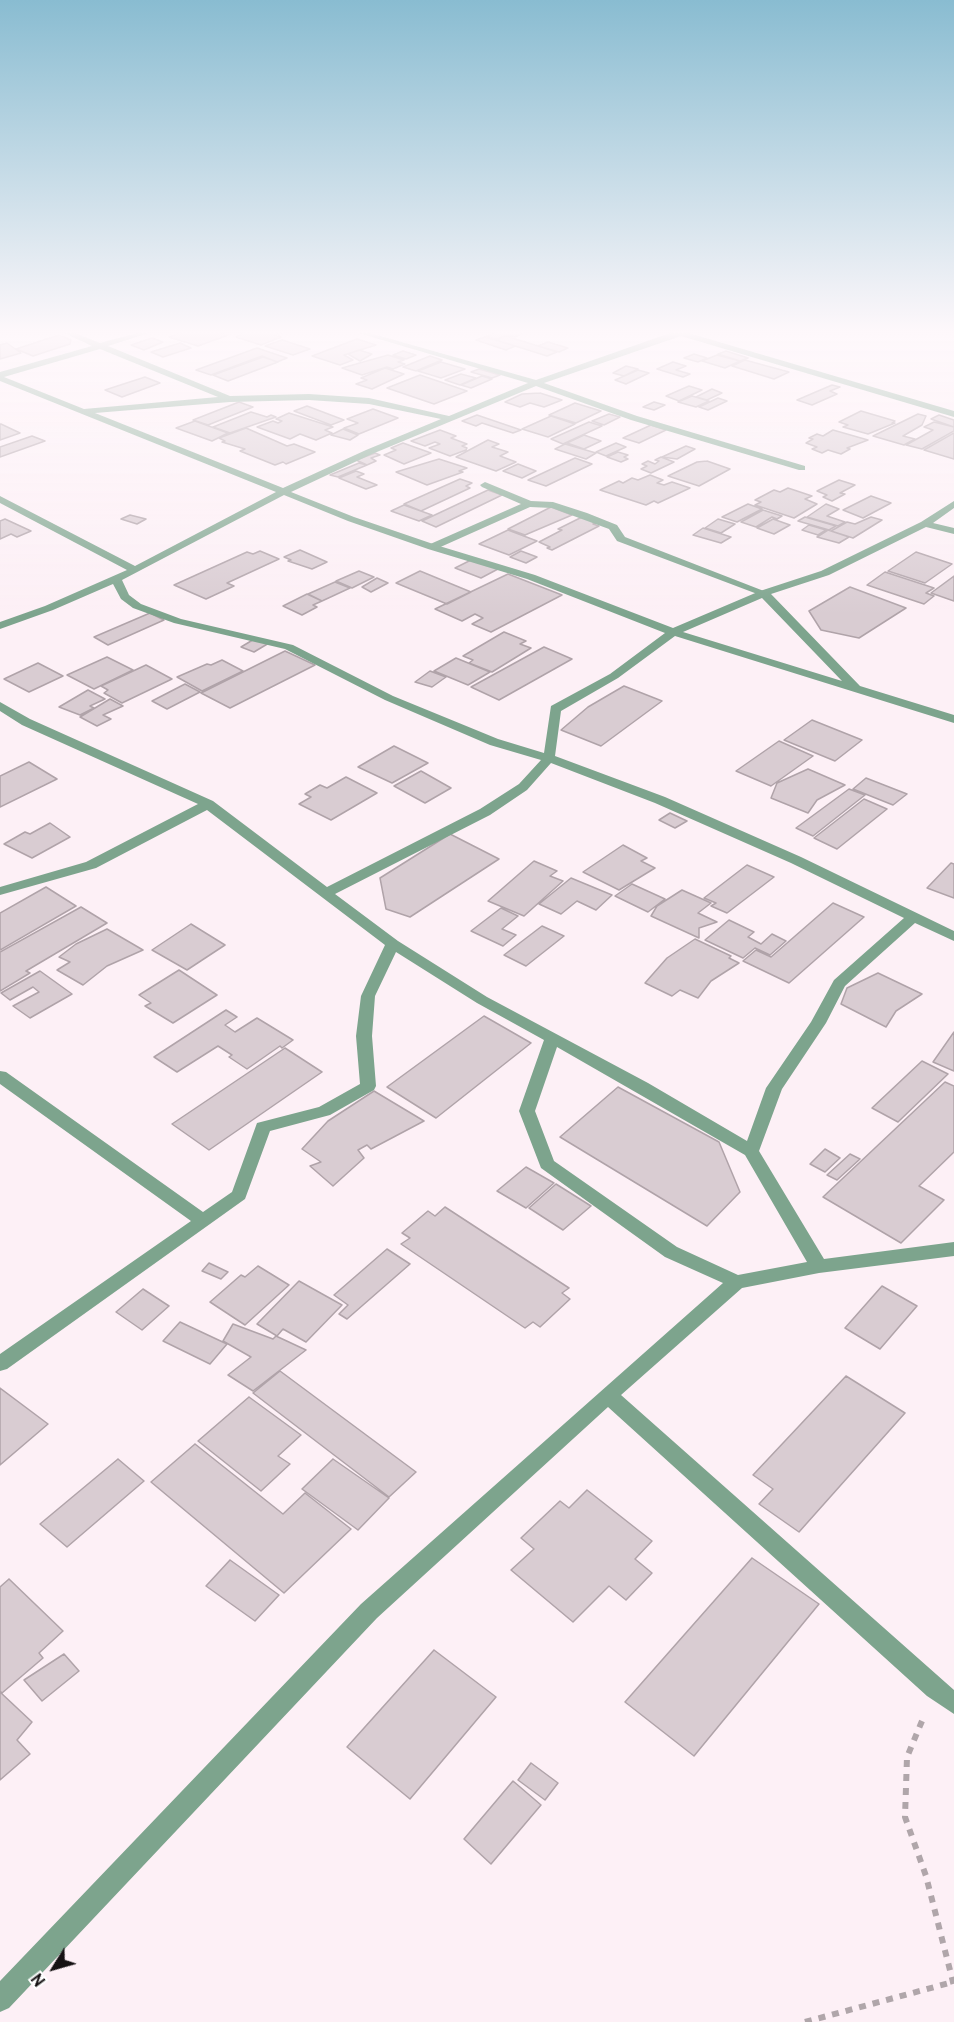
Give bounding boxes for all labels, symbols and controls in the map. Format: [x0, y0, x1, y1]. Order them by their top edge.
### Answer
north arrow [24, 1938, 84, 1998]
text: N [28, 1968, 51, 1989]

